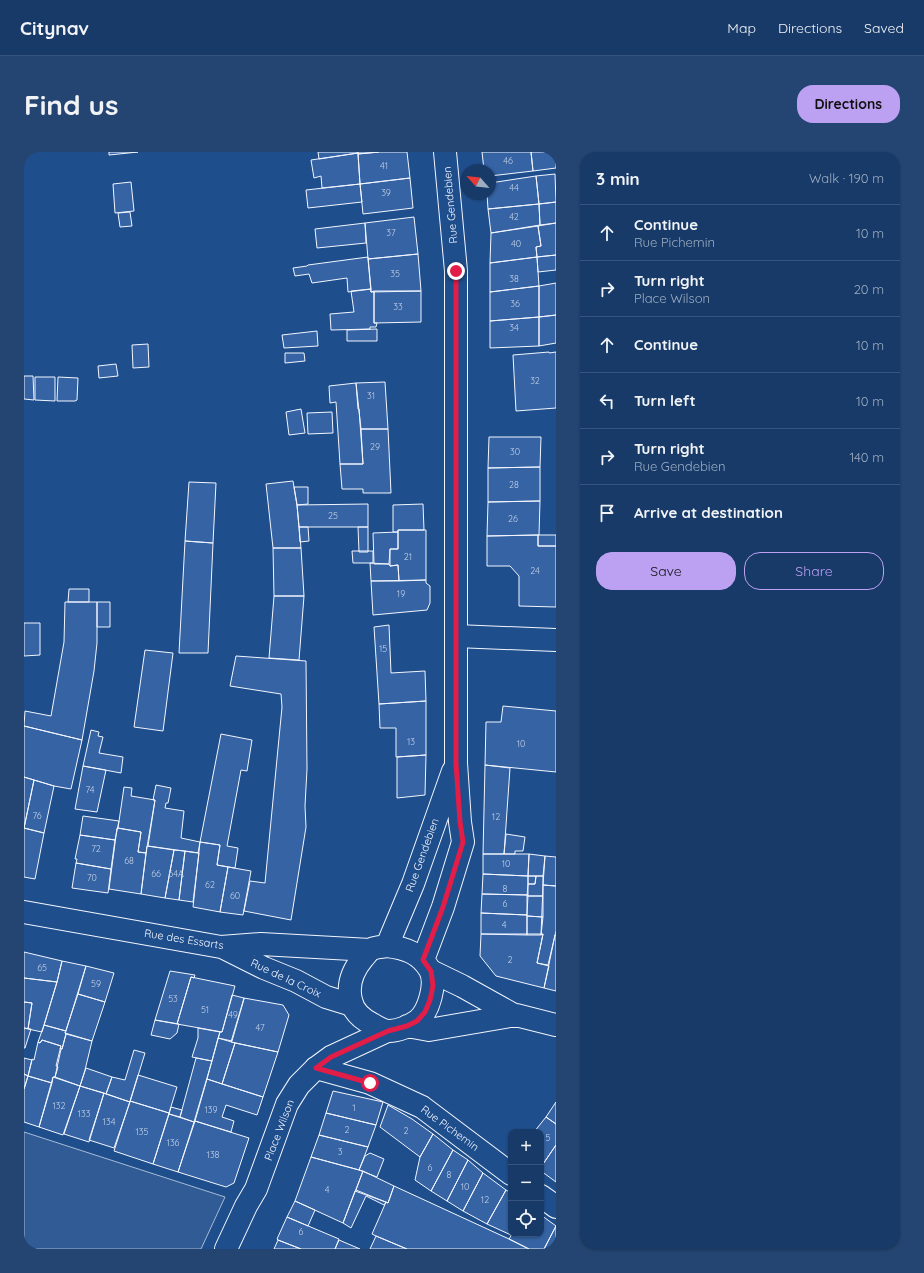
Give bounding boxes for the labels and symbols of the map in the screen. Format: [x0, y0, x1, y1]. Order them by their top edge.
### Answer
house number: 46 [503, 155, 513, 166]
house number: 41 [380, 160, 388, 171]
north arrow [460, 164, 496, 200]
street label: Rue Gendebien [440, 166, 460, 244]
house number: 44 [509, 182, 519, 193]
house number: 39 [381, 187, 391, 198]
house number: 42 [509, 211, 519, 222]
house number: 37 [386, 227, 396, 238]
house number: 40 [511, 238, 521, 249]
route end [447, 262, 465, 280]
house number: 35 [390, 268, 400, 279]
house number: 38 [509, 273, 519, 284]
house number: 36 [510, 298, 520, 309]
house number: 33 [393, 301, 403, 312]
house number: 34 [509, 322, 519, 333]
house number: 32 [530, 375, 540, 386]
house number: 31 [367, 390, 375, 401]
house number: 29 [370, 441, 380, 452]
house number: 30 [510, 446, 520, 457]
house number: 28 [509, 479, 519, 490]
house number: 25 [328, 510, 338, 521]
house number: 26 [508, 513, 518, 524]
house number: 21 [404, 551, 412, 562]
house number: 24 [530, 565, 540, 576]
house number: 19 [397, 588, 405, 599]
house number: 15 [379, 643, 387, 654]
house number: 13 [407, 736, 415, 747]
house number: 10 [517, 738, 525, 749]
house number: 74 [85, 784, 95, 795]
house number: 76 [32, 810, 42, 821]
house number: 12 [492, 811, 500, 822]
street label: Rue Gendebien [402, 816, 442, 894]
house number: 72 [91, 843, 101, 854]
house number: 68 [124, 855, 134, 866]
house number: 10 [502, 858, 510, 869]
house number: 66 [151, 868, 161, 879]
house number: 64A [168, 868, 184, 879]
house number: 70 [87, 872, 97, 883]
house number: 62 [205, 879, 215, 890]
house number: 8 [503, 883, 508, 894]
house number: 60 [230, 890, 240, 901]
house number: 6 [503, 898, 508, 909]
house number: 4 [502, 919, 507, 930]
street label: Rue des Essarts [143, 926, 225, 952]
house number: 2 [508, 954, 513, 965]
street label: Rue de la Croix [248, 956, 324, 1000]
house number: 65 [37, 962, 47, 973]
house number: 59 [91, 978, 101, 989]
house number: 53 [168, 993, 178, 1004]
house number: 51 [201, 1004, 209, 1015]
house number: 49 [228, 1009, 238, 1020]
house number: 47 [255, 1022, 265, 1033]
route start [361, 1074, 379, 1092]
street label: Place Wilson [261, 1097, 297, 1163]
house number: 132 [52, 1100, 66, 1111]
house number: 1 [352, 1102, 356, 1113]
street label: Rue Pichemin [418, 1102, 482, 1154]
house number: 139 [204, 1104, 218, 1115]
house number: 133 [78, 1108, 91, 1119]
house number: 134 [103, 1116, 116, 1127]
house number: 2 [345, 1124, 350, 1135]
house number: 2 [404, 1125, 409, 1136]
house number: 135 [136, 1126, 149, 1137]
house number: 5 [546, 1132, 551, 1143]
house number: 136 [167, 1137, 180, 1148]
house number: 3 [338, 1146, 343, 1157]
house number: 138 [207, 1149, 220, 1160]
house number: 6 [428, 1162, 433, 1173]
house number: 8 [447, 1169, 452, 1180]
house number: 10 [461, 1181, 469, 1192]
house number: 4 [325, 1184, 330, 1195]
house number: 12 [481, 1194, 489, 1205]
house number: 6 [299, 1226, 304, 1237]

